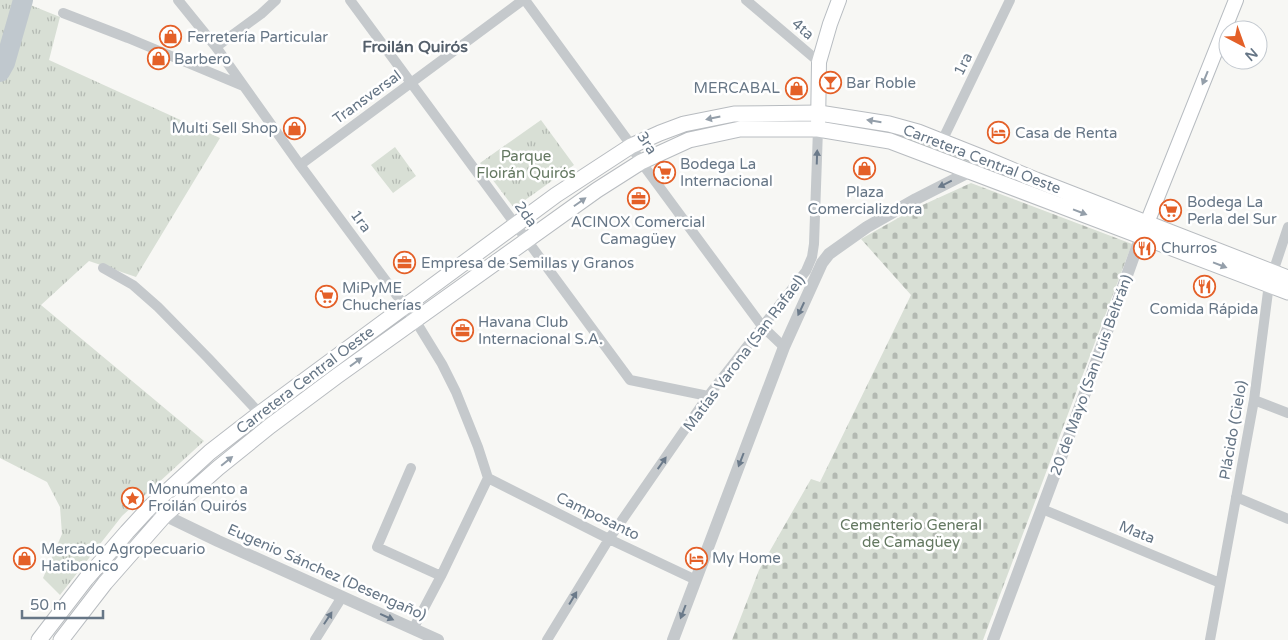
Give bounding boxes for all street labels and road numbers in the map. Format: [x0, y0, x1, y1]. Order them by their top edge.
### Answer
street label: 4ta [788, 15, 818, 43]
street label: 1ra [950, 49, 976, 79]
street label: Transversal [329, 66, 405, 128]
street label: Carretera Central Oeste [901, 121, 1063, 197]
street label: 3ra [633, 128, 661, 158]
street label: 2da [511, 198, 541, 230]
street label: 1ra [347, 206, 375, 236]
street label: Matías Varona (San Rafael) [679, 271, 809, 435]
street label: 20 de Mayo (San Luis Beltrán) [1046, 272, 1136, 478]
street label: Carretera Central Oeste [233, 322, 377, 438]
street label: Plácido (Cielo) [1215, 379, 1251, 481]
street label: Camposanto [553, 488, 643, 544]
street label: Mata [1117, 517, 1157, 547]
street label: Eugenio Sánchez (Desengaño) [225, 520, 429, 624]

